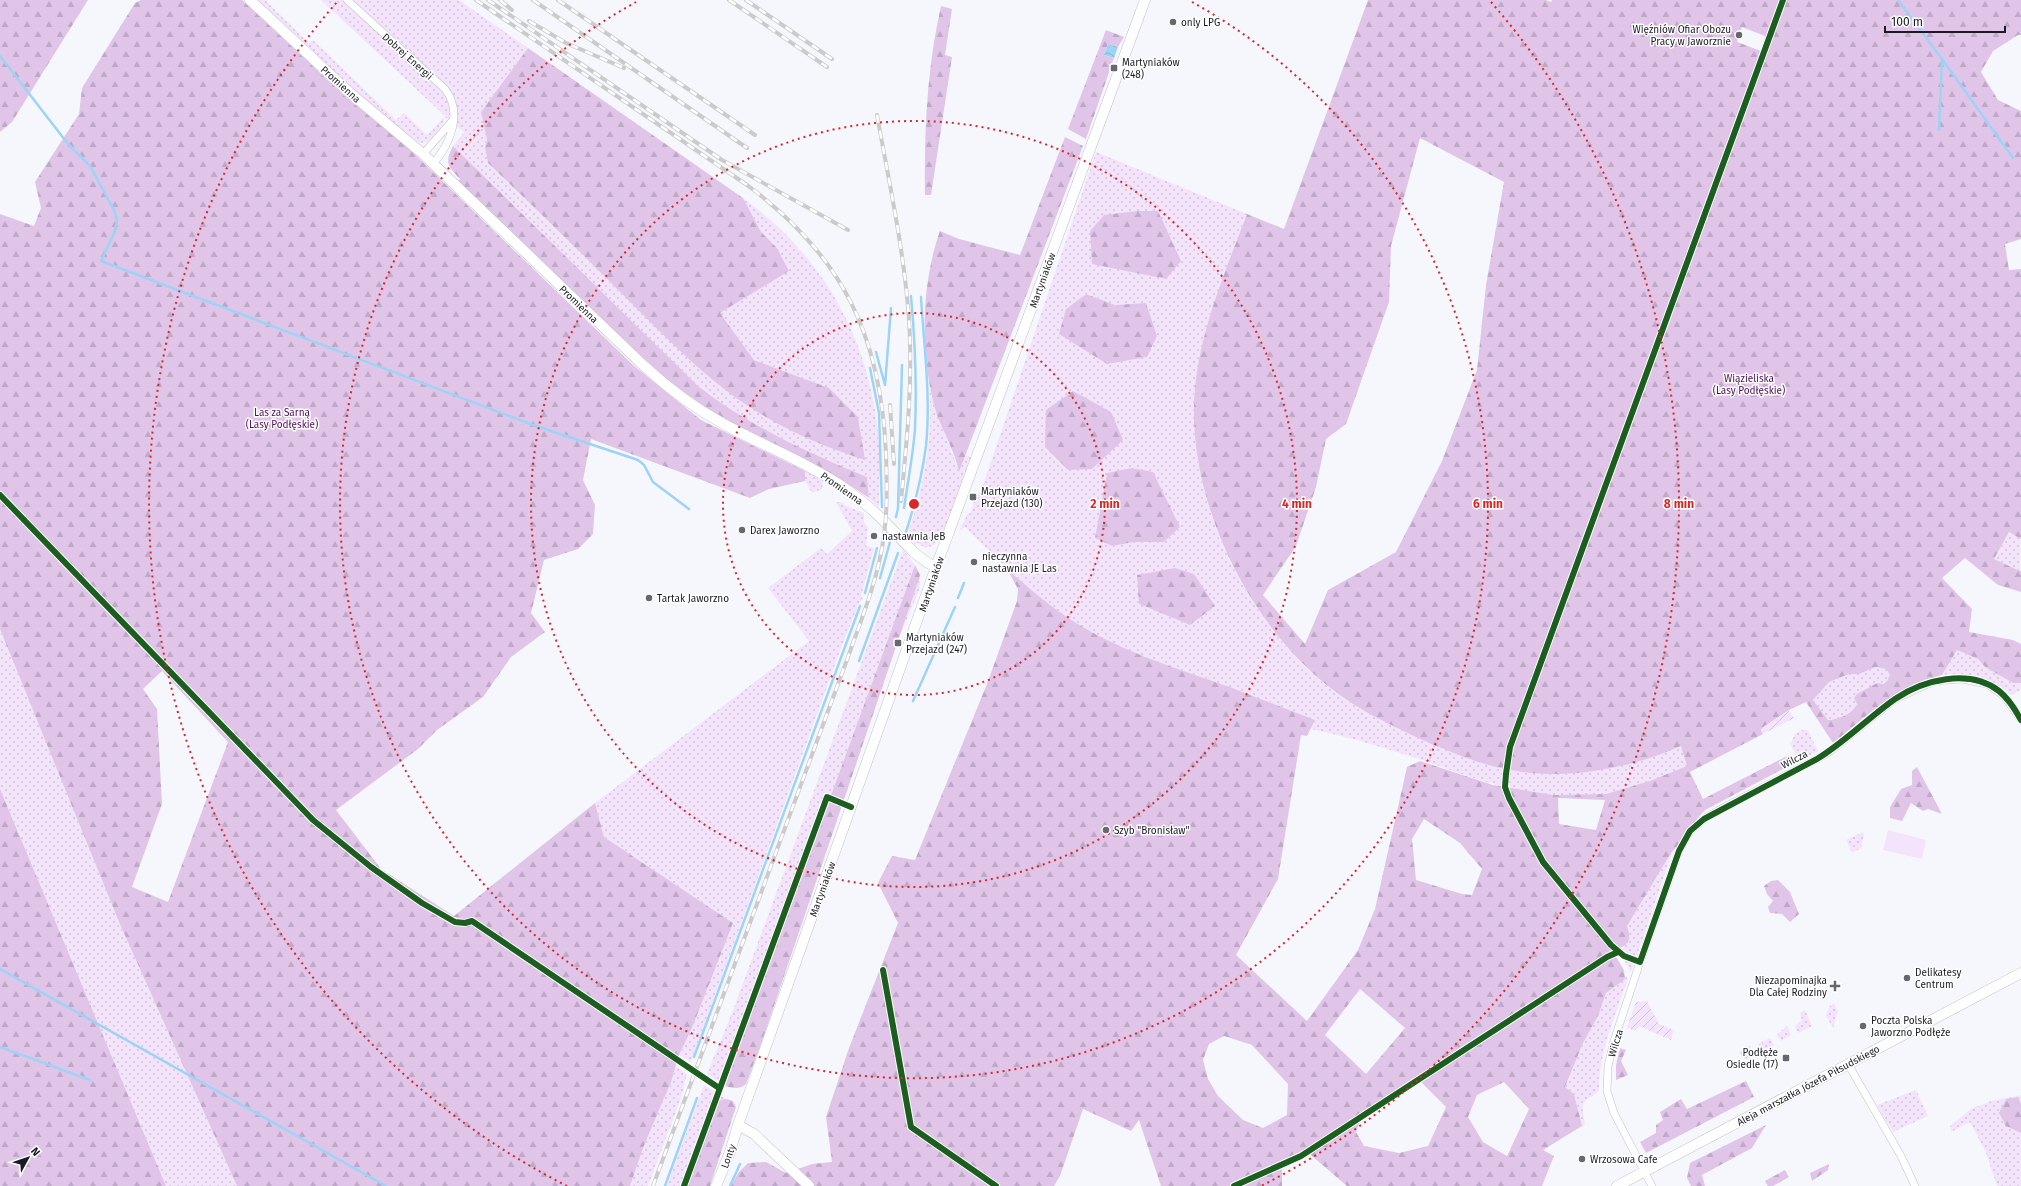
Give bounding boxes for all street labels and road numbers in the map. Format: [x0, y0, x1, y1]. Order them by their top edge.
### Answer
street label: Dobrej Energii [380, 31, 435, 83]
street label: Promienna [318, 64, 363, 106]
street label: Martyniaków [1027, 251, 1058, 310]
street label: Promienna [557, 283, 600, 326]
street label: Promienna [818, 470, 865, 508]
street label: Martyniaków [917, 555, 947, 614]
street label: Wilcza [1779, 748, 1810, 772]
street label: Martyniaków [807, 860, 838, 919]
street label: Wilcza [1606, 1028, 1626, 1059]
street label: Aleja marszałka Józefa Piłsudskiego [1735, 1043, 1882, 1129]
street label: Lonty [719, 1143, 739, 1170]

